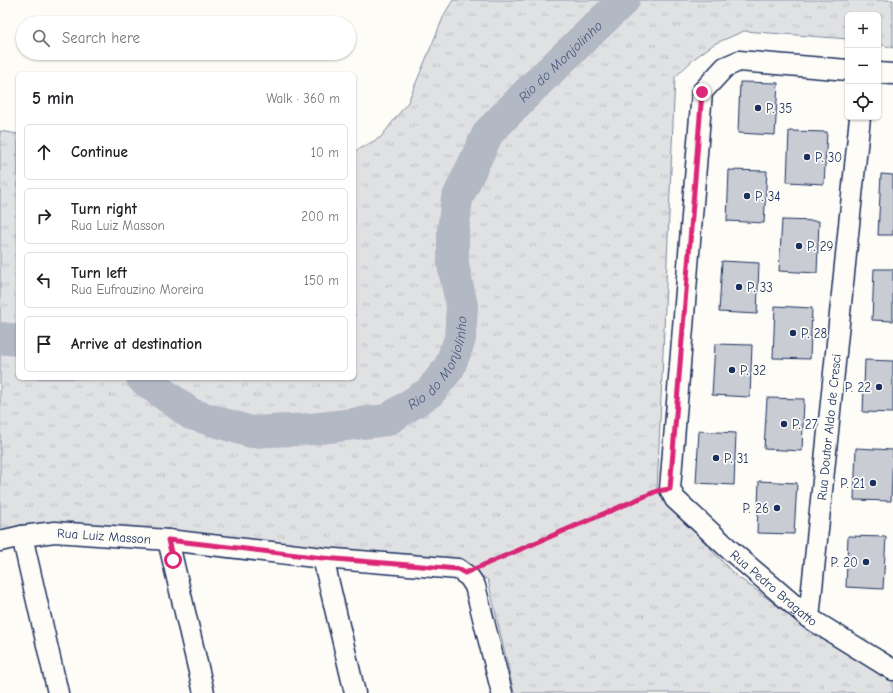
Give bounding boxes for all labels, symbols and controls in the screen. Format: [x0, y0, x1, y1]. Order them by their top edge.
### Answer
map controls [845, 12, 881, 120]
button: + [845, 12, 881, 48]
search box [16, 16, 356, 60]
water label: Rio do Monjolinho [515, 17, 606, 106]
icon: search [30, 27, 52, 49]
text: Search here [62, 29, 140, 47]
button: − [845, 48, 881, 84]
route end [693, 83, 711, 101]
button: locate [845, 84, 881, 120]
text: 5 min [32, 89, 74, 108]
text: Walk · 360 m [266, 91, 340, 106]
place label: P. 35 [766, 101, 792, 116]
marker: P. 35 [753, 103, 763, 113]
icon: ahead [33, 141, 55, 163]
text: Continue [71, 143, 128, 161]
text: 10 m [311, 145, 339, 160]
place label: P. 30 [815, 150, 842, 165]
marker: P. 30 [802, 152, 812, 162]
place label: P. 34 [755, 189, 781, 204]
marker: P. 34 [742, 191, 752, 201]
text: Turn right [71, 200, 137, 218]
icon: right [33, 205, 55, 227]
text: 200 m [301, 209, 339, 224]
text: Rua Luiz Masson [71, 218, 165, 233]
place label: P. 29 [807, 239, 834, 254]
marker: P. 29 [794, 241, 804, 251]
text: Turn left [71, 264, 127, 282]
icon: left [33, 269, 55, 291]
text: 150 m [304, 273, 339, 288]
place label: P. 33 [747, 280, 773, 295]
text: Rua Eufrauzino Moreira [71, 282, 204, 297]
marker: P. 33 [734, 282, 744, 292]
water label: Rio do Monjolinho [404, 315, 470, 413]
place label: P. 28 [801, 326, 828, 341]
marker: P. 28 [788, 328, 798, 338]
icon: arrive [33, 333, 55, 355]
text: Arrive at destination [71, 335, 202, 353]
street label: Rua Doutor Aldo de Cresci [814, 353, 844, 501]
place label: P. 32 [740, 363, 766, 378]
marker: P. 32 [727, 365, 737, 375]
place label: P. 22 [845, 380, 871, 395]
marker: P. 22 [874, 382, 884, 392]
place label: P. 27 [792, 417, 818, 432]
marker: P. 27 [779, 419, 789, 429]
place label: P. 31 [724, 451, 749, 466]
marker: P. 31 [711, 453, 721, 463]
place label: P. 21 [840, 476, 865, 491]
marker: P. 21 [868, 478, 878, 488]
place label: P. 26 [742, 501, 769, 516]
marker: P. 26 [772, 503, 782, 513]
street label: Rua Luiz Masson [57, 525, 151, 547]
street label: Rua Pedro Bragatto [727, 547, 820, 629]
route start [164, 551, 182, 569]
place label: P. 20 [831, 555, 858, 570]
marker: P. 20 [861, 557, 871, 567]

